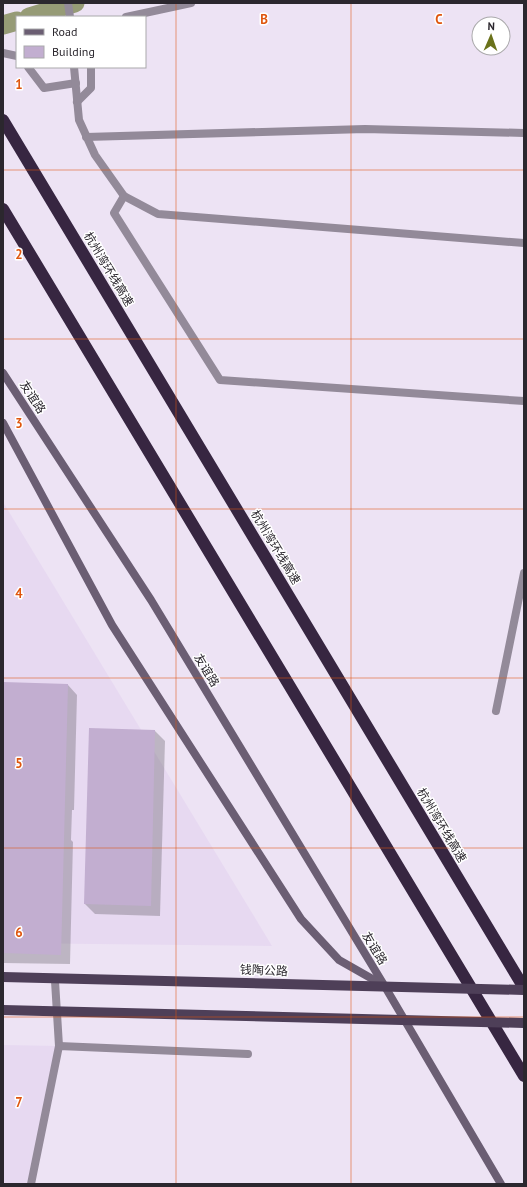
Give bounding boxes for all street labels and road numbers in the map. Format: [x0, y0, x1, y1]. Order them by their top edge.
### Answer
street label: 杭州湾环线高速 [81, 229, 137, 309]
street label: 友谊路 [17, 378, 49, 416]
street label: 杭州湾环线高速 [248, 507, 304, 587]
street label: 友谊路 [191, 651, 223, 689]
street label: 杭州湾环线高速 [414, 785, 470, 865]
street label: 友谊路 [359, 929, 391, 967]
street label: 钱陶公路 [240, 962, 288, 978]

